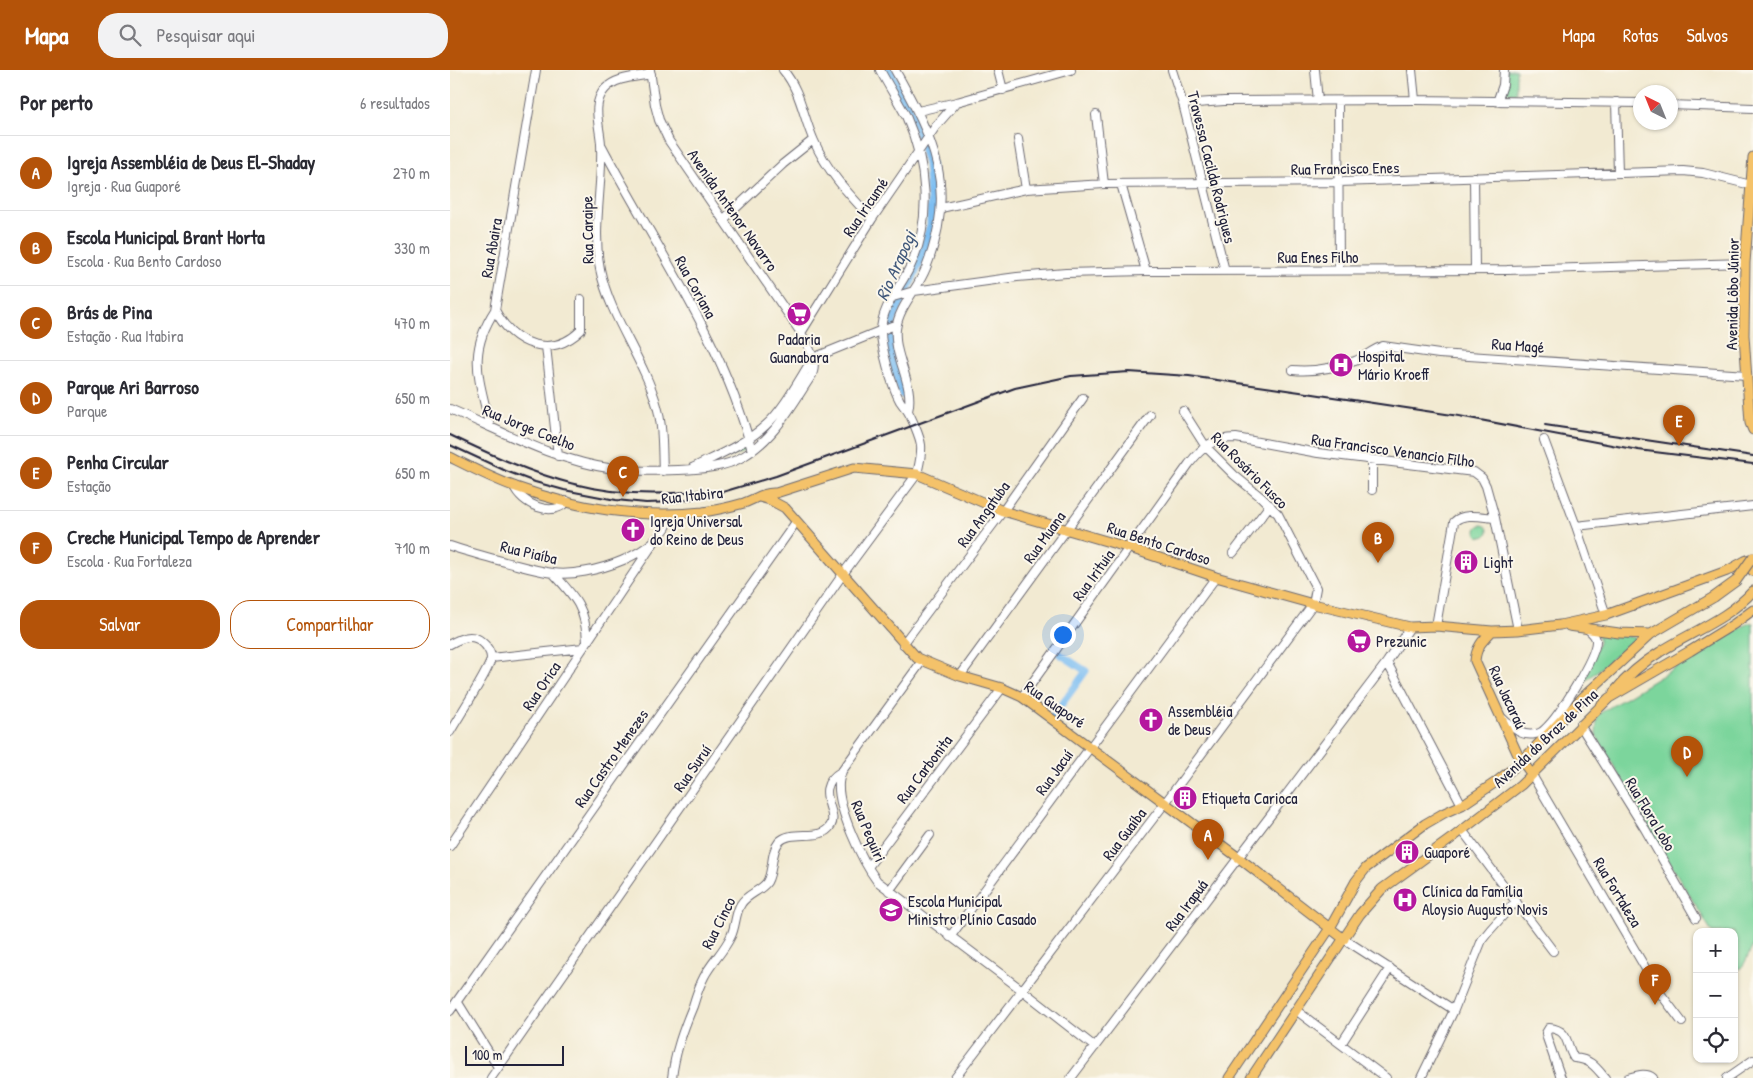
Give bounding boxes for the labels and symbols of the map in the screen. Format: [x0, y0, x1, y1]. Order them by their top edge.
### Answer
north arrow [1633, 85, 1678, 130]
street label: Travessa Cacilda Rodrigues [1182, 89, 1242, 245]
street label: Avenida Antenor Navarro [683, 145, 784, 276]
street label: Rua Francisco Enes [1291, 156, 1399, 180]
street label: Rua Iricumé [837, 173, 893, 241]
street label: Rua Caraipe [575, 195, 599, 264]
street label: Rua Abaira [475, 216, 507, 280]
water label: Rio Arapogi [869, 225, 923, 304]
street label: Avenida Lôbo Júnior [1720, 238, 1744, 350]
street label: Rua Enes Filho [1277, 246, 1359, 268]
street label: Rua Coriana [670, 252, 722, 322]
supermarket icon: Padaria Guanabara [786, 301, 812, 327]
place label: Padaria Guanabara [769, 328, 829, 368]
street label: Rua Magé [1491, 332, 1546, 358]
place label: Hospital Mário Kroeff [1358, 345, 1430, 385]
hospital icon: Hospital Mário Kroeff [1328, 352, 1354, 378]
street label: Rua Jorge Coelho [479, 398, 579, 456]
pin: E [1663, 405, 1695, 446]
street label: Rua Rosário Fusco [1207, 427, 1294, 514]
street label: Rua Francisco Venancio Filho [1310, 428, 1477, 472]
pin: C [607, 456, 639, 497]
street label: Rua Angatuba [952, 476, 1014, 552]
street label: Rua Itabira [660, 481, 724, 509]
street label: Rua Muana [1018, 507, 1070, 567]
place label: Igreja Universal do Reino de Deus [650, 510, 744, 550]
street label: Rua Bento Cardoso [1104, 516, 1214, 570]
church icon: Igreja Universal do Reino de Deus [620, 517, 646, 543]
pin: B [1362, 522, 1394, 563]
street label: Rua Piaíba [498, 535, 560, 569]
street label: Rua Irituia [1067, 545, 1119, 605]
building icon: Light [1453, 549, 1479, 575]
place label: Light [1484, 551, 1513, 573]
your location [1050, 622, 1076, 648]
supermarket icon: Prezunic [1346, 628, 1372, 654]
place label: Prezunic [1376, 630, 1427, 652]
street label: Rua Orica [517, 657, 565, 715]
street label: Rua Jacaraú [1484, 662, 1532, 733]
street label: Rua Guaporé [1020, 675, 1090, 733]
street label: Avenida do Braz de Pina [1488, 684, 1602, 792]
place label: Assembléia de Deus [1168, 700, 1232, 740]
street label: Rua Castro Menezes [569, 704, 653, 812]
church icon: Assembléia de Deus [1138, 707, 1164, 733]
street label: Rua Carbonita [891, 730, 957, 808]
pin: D [1671, 736, 1703, 777]
street label: Rua Suruí [668, 740, 716, 796]
street label: Rua Jacuí [1030, 744, 1078, 800]
street label: Rua Flora Lobo [1620, 773, 1682, 855]
building icon: Etiqueta Carioca [1172, 785, 1198, 811]
place label: Etiqueta Carioca [1202, 787, 1298, 809]
street label: Rua Pequiri [846, 797, 892, 865]
street label: Rua Guaíba [1097, 803, 1151, 865]
pin: A [1192, 819, 1224, 860]
building icon: Guaporé [1394, 839, 1420, 865]
place label: Guaporé [1424, 841, 1471, 863]
street label: Rua Fortaleza [1589, 853, 1647, 931]
street label: Rua Irapuá [1159, 875, 1213, 935]
place label: Clínica da Família Aloysio Augusto Novis [1422, 880, 1548, 920]
hospital icon: Clínica da Família Aloysio Augusto Novis [1392, 887, 1418, 913]
place label: Escola Municipal Ministro Plínio Casado [908, 890, 1037, 930]
street label: Rua Cinco [696, 893, 741, 953]
school or university icon: Escola Municipal Ministro Plínio Casado [878, 897, 904, 923]
pin: F [1639, 964, 1671, 1005]
scale bar [465, 1043, 564, 1066]

